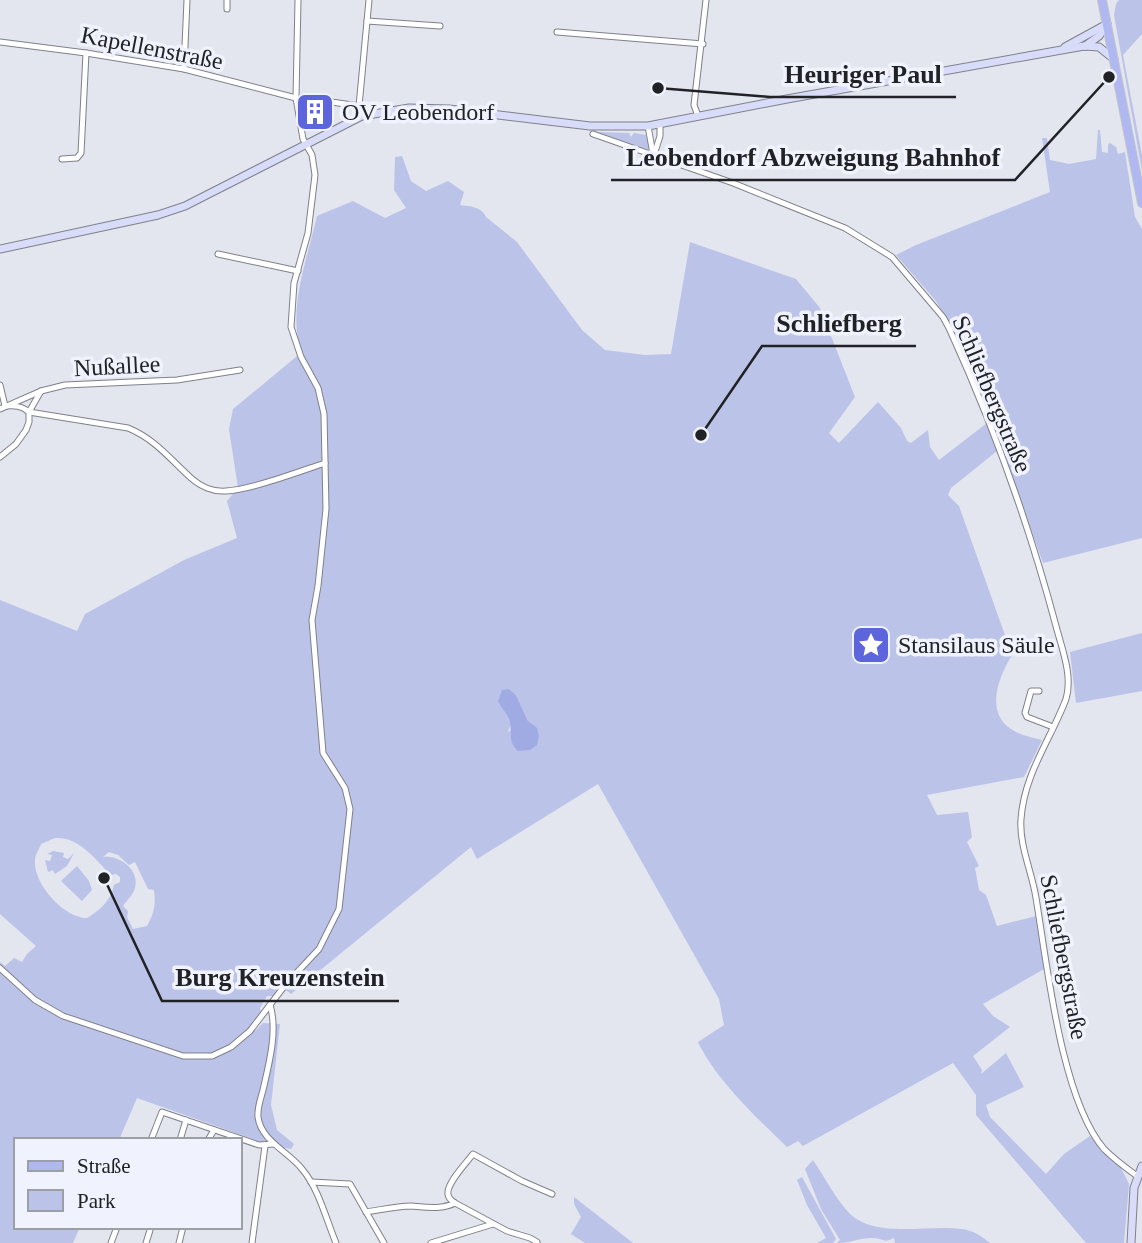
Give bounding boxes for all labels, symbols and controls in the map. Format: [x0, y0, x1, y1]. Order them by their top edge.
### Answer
street label: Kapellenstraße [79, 22, 225, 74]
callout: Heuriger Paul [770, 50, 956, 97]
text: Heuriger Paul [784, 60, 942, 89]
building icon: OV Leobendorf [294, 91, 336, 133]
place label: OV Leobendorf [342, 99, 494, 125]
callout: Leobendorf Abzweigung Bahnhof [611, 133, 1015, 180]
text: Leobendorf Abzweigung Bahnhof [626, 143, 1000, 172]
callout: Schliefberg [762, 299, 916, 346]
text: Schliefberg [776, 309, 902, 338]
street label: Schliefbergstraße [947, 312, 1037, 476]
street label: Nußallee [73, 351, 161, 381]
place icon: Stansilaus Säule [850, 624, 892, 666]
place label: Stansilaus Säule [898, 632, 1055, 658]
street label: Schliefbergstraße [1035, 872, 1093, 1042]
callout: Burg Kreuzenstein [162, 954, 399, 1001]
text: Burg Kreuzenstein [175, 963, 385, 992]
legend [14, 1138, 242, 1229]
text: Straße [77, 1154, 131, 1178]
text: Park [77, 1189, 116, 1213]

